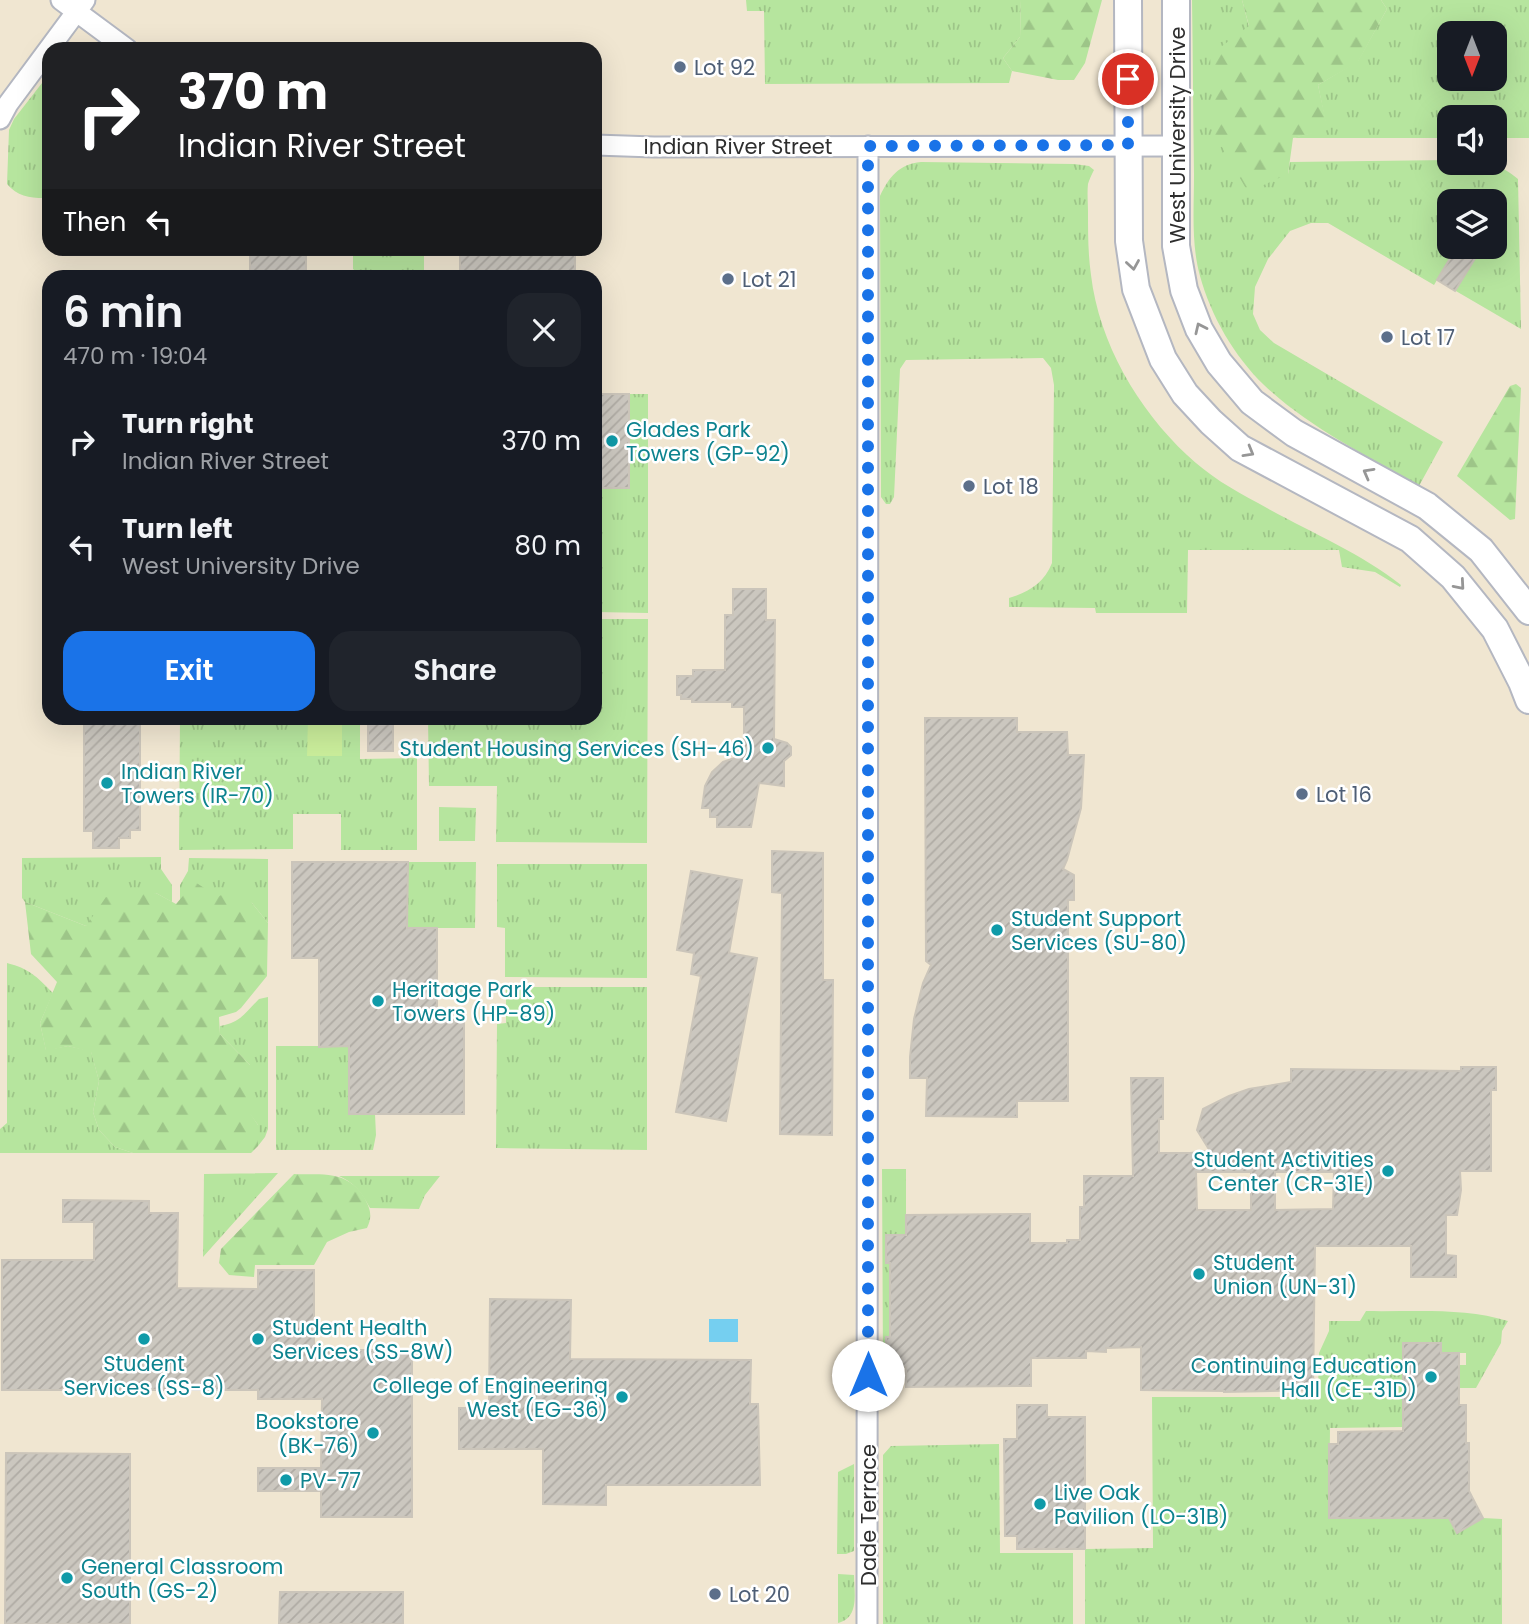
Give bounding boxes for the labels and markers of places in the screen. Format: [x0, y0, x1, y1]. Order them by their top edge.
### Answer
pin [1098, 49, 1158, 109]
place label: Lot 92 [694, 53, 755, 82]
marker: Lot 92 [672, 59, 688, 75]
place label: Lot 21 [742, 265, 797, 294]
marker: Lot 21 [720, 271, 736, 287]
place label: Lot 17 [1401, 323, 1455, 352]
marker: Lot 17 [1379, 329, 1395, 345]
place label: Glades Park Towers (GP-92) [626, 415, 790, 468]
marker: Glades Park Towers (GP-92) [604, 433, 620, 449]
place label: Lot 18 [983, 472, 1039, 501]
marker: Lot 18 [961, 478, 977, 494]
place label: Student Housing Services (SH-46) [399, 734, 754, 763]
marker: Student Housing Services (SH-46) [760, 740, 776, 756]
place label: Indian River Towers (IR-70) [121, 757, 274, 810]
marker: Indian River Towers (IR-70) [99, 775, 115, 791]
place label: Lot 16 [1316, 780, 1372, 809]
marker: Lot 16 [1294, 786, 1310, 802]
place label: Student Support Services (SU-80) [1011, 904, 1187, 957]
marker: Student Support Services (SU-80) [989, 922, 1005, 938]
place label: Heritage Park Towers (HP-89) [392, 975, 555, 1028]
marker: Heritage Park Towers (HP-89) [370, 993, 386, 1009]
place label: Student Activities Center (CR-31E) [1193, 1145, 1374, 1198]
marker: Student Activities Center (CR-31E) [1380, 1163, 1396, 1179]
place label: Student Union (UN-31) [1213, 1248, 1357, 1301]
marker: Student Union (UN-31) [1191, 1266, 1207, 1282]
place label: Student Health Services (SS-8W) [272, 1313, 454, 1366]
marker: Student Services (SS-8) [136, 1331, 152, 1347]
marker: Student Health Services (SS-8W) [250, 1331, 266, 1347]
place label: Student Services (SS-8) [63, 1349, 225, 1402]
place label: Continuing Education Hall (CE-31D) [1191, 1351, 1417, 1404]
marker: Continuing Education Hall (CE-31D) [1423, 1369, 1439, 1385]
place label: College of Engineering West (EG-36) [373, 1371, 608, 1424]
marker: College of Engineering West (EG-36) [614, 1389, 630, 1405]
place label: Bookstore (BK-76) [256, 1407, 359, 1460]
marker: Bookstore (BK-76) [365, 1425, 381, 1441]
place label: PV-77 [300, 1466, 361, 1495]
marker: PV-77 [278, 1472, 294, 1488]
place label: Live Oak Pavilion (LO-31B) [1054, 1478, 1228, 1531]
marker: Live Oak Pavilion (LO-31B) [1032, 1496, 1048, 1512]
place label: General Classroom South (GS-2) [81, 1552, 283, 1605]
marker: General Classroom South (GS-2) [59, 1570, 75, 1586]
place label: Lot 20 [729, 1580, 790, 1609]
marker: Lot 20 [707, 1586, 723, 1602]

